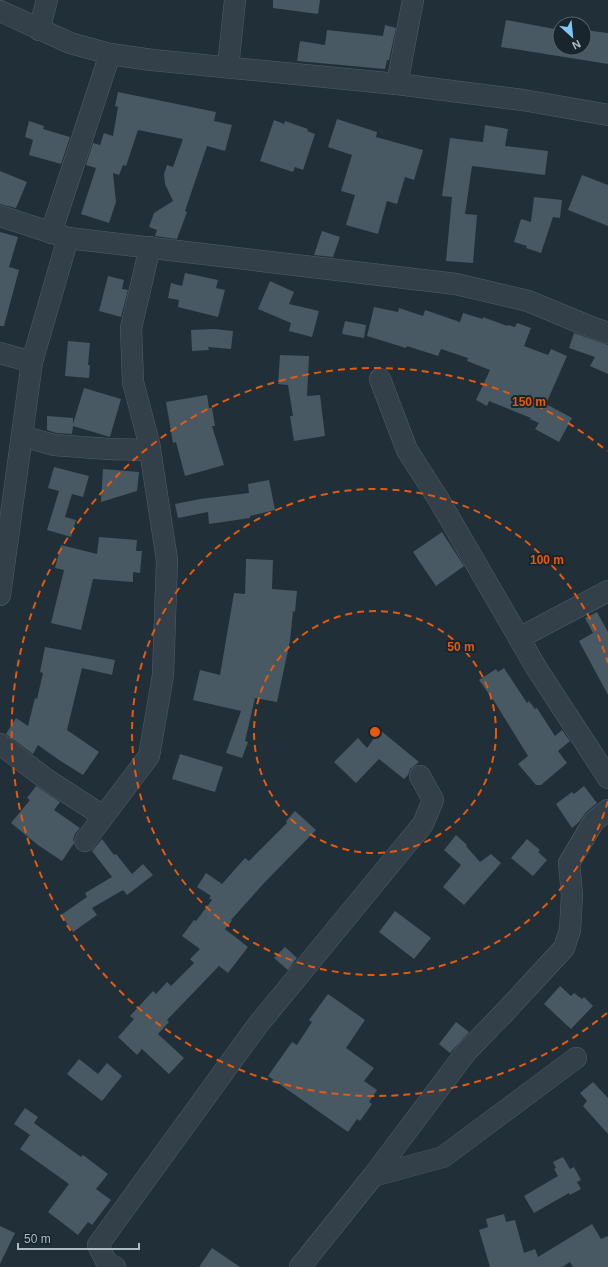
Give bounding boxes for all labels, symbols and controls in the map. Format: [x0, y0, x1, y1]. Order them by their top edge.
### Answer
north arrow [552, 16, 592, 56]
text: N [570, 38, 583, 52]
text: 150 m [512, 395, 546, 409]
text: 100 m [530, 553, 564, 567]
text: 50 m [447, 640, 475, 654]
centre of rings [368, 725, 382, 739]
scale bar [18, 1225, 139, 1251]
text: 50 m [24, 1232, 51, 1246]

